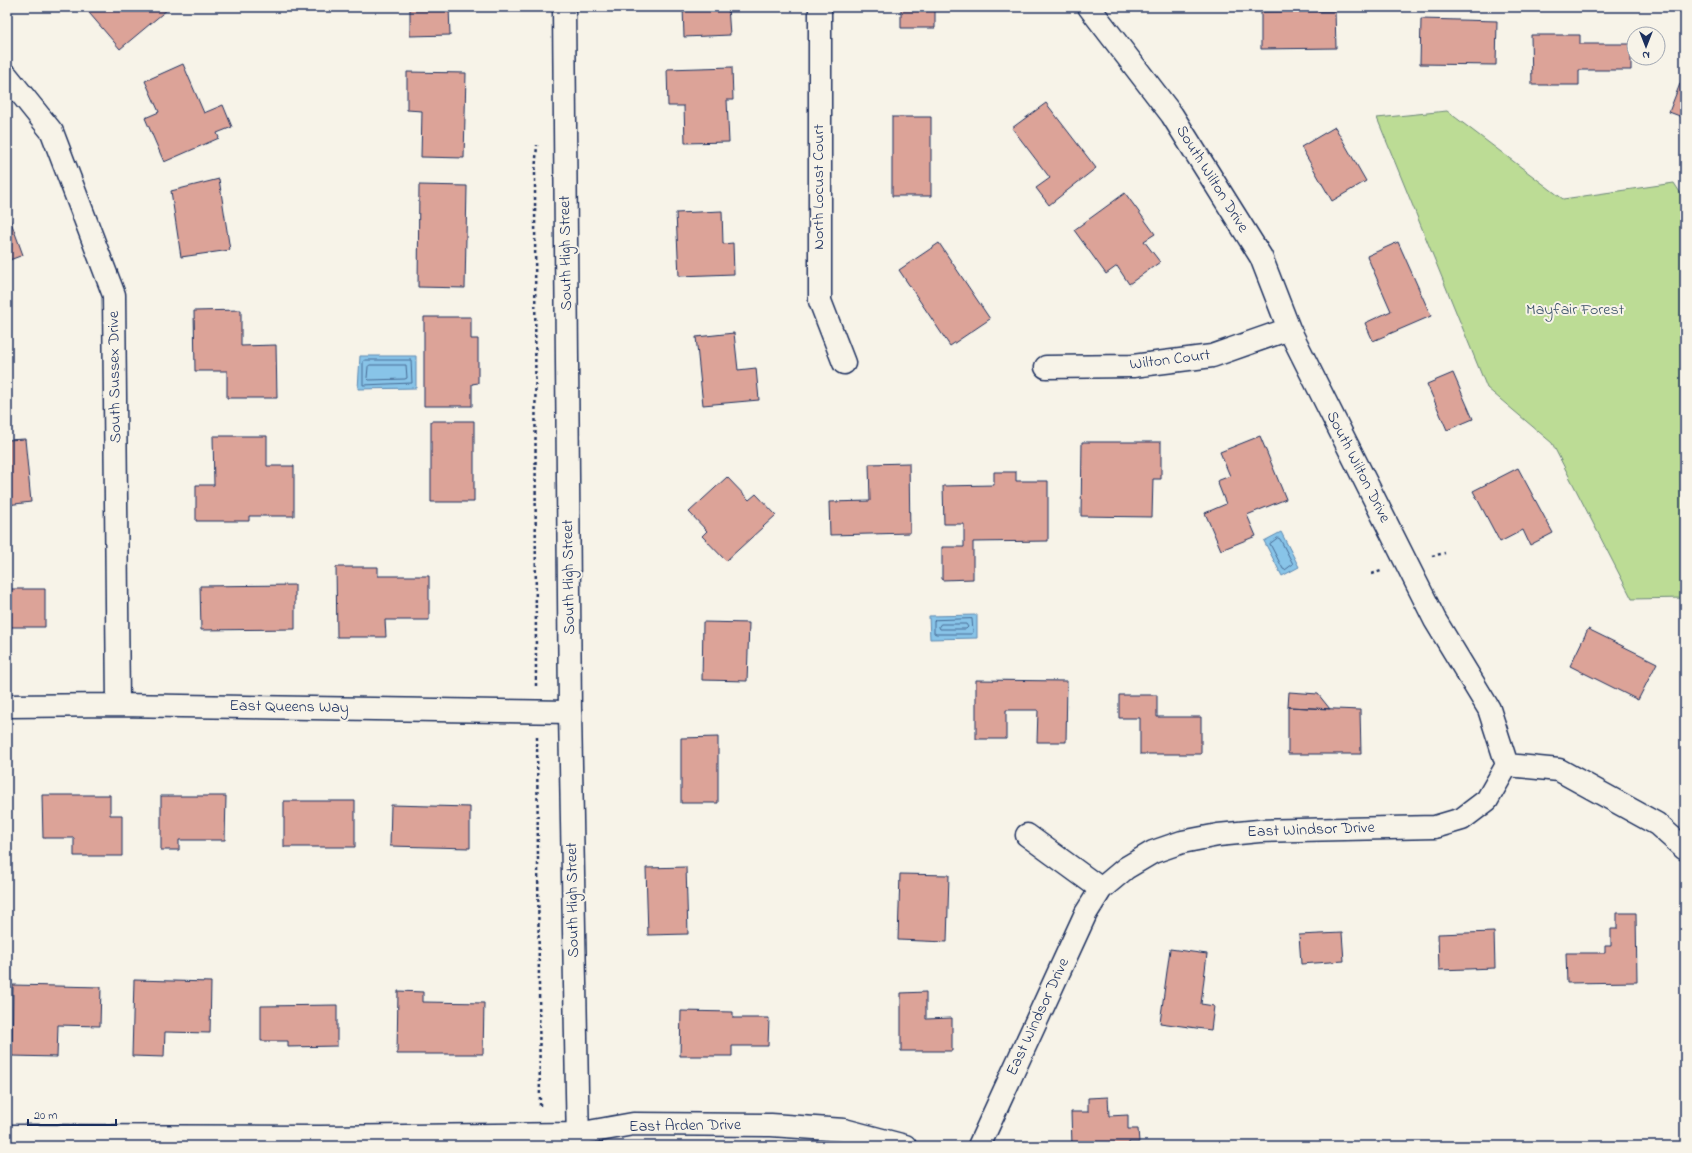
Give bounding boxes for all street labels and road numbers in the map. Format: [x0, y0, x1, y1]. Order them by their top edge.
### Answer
street label: South Wilton Drive [1169, 121, 1255, 238]
street label: North Locust Court [807, 124, 831, 250]
street label: South High Street [553, 195, 579, 311]
street label: South Sussex Drive [102, 310, 128, 443]
street label: Wilton Court [1128, 343, 1212, 377]
street label: South Wilton Drive [1320, 407, 1397, 528]
street label: South High Street [556, 519, 582, 635]
street label: East Queens Way [229, 694, 349, 720]
street label: East Windsor Drive [1247, 816, 1376, 844]
street label: South High Street [560, 842, 586, 958]
street label: East Windsor Drive [1000, 953, 1076, 1080]
street label: East Arden Drive [629, 1113, 742, 1139]

